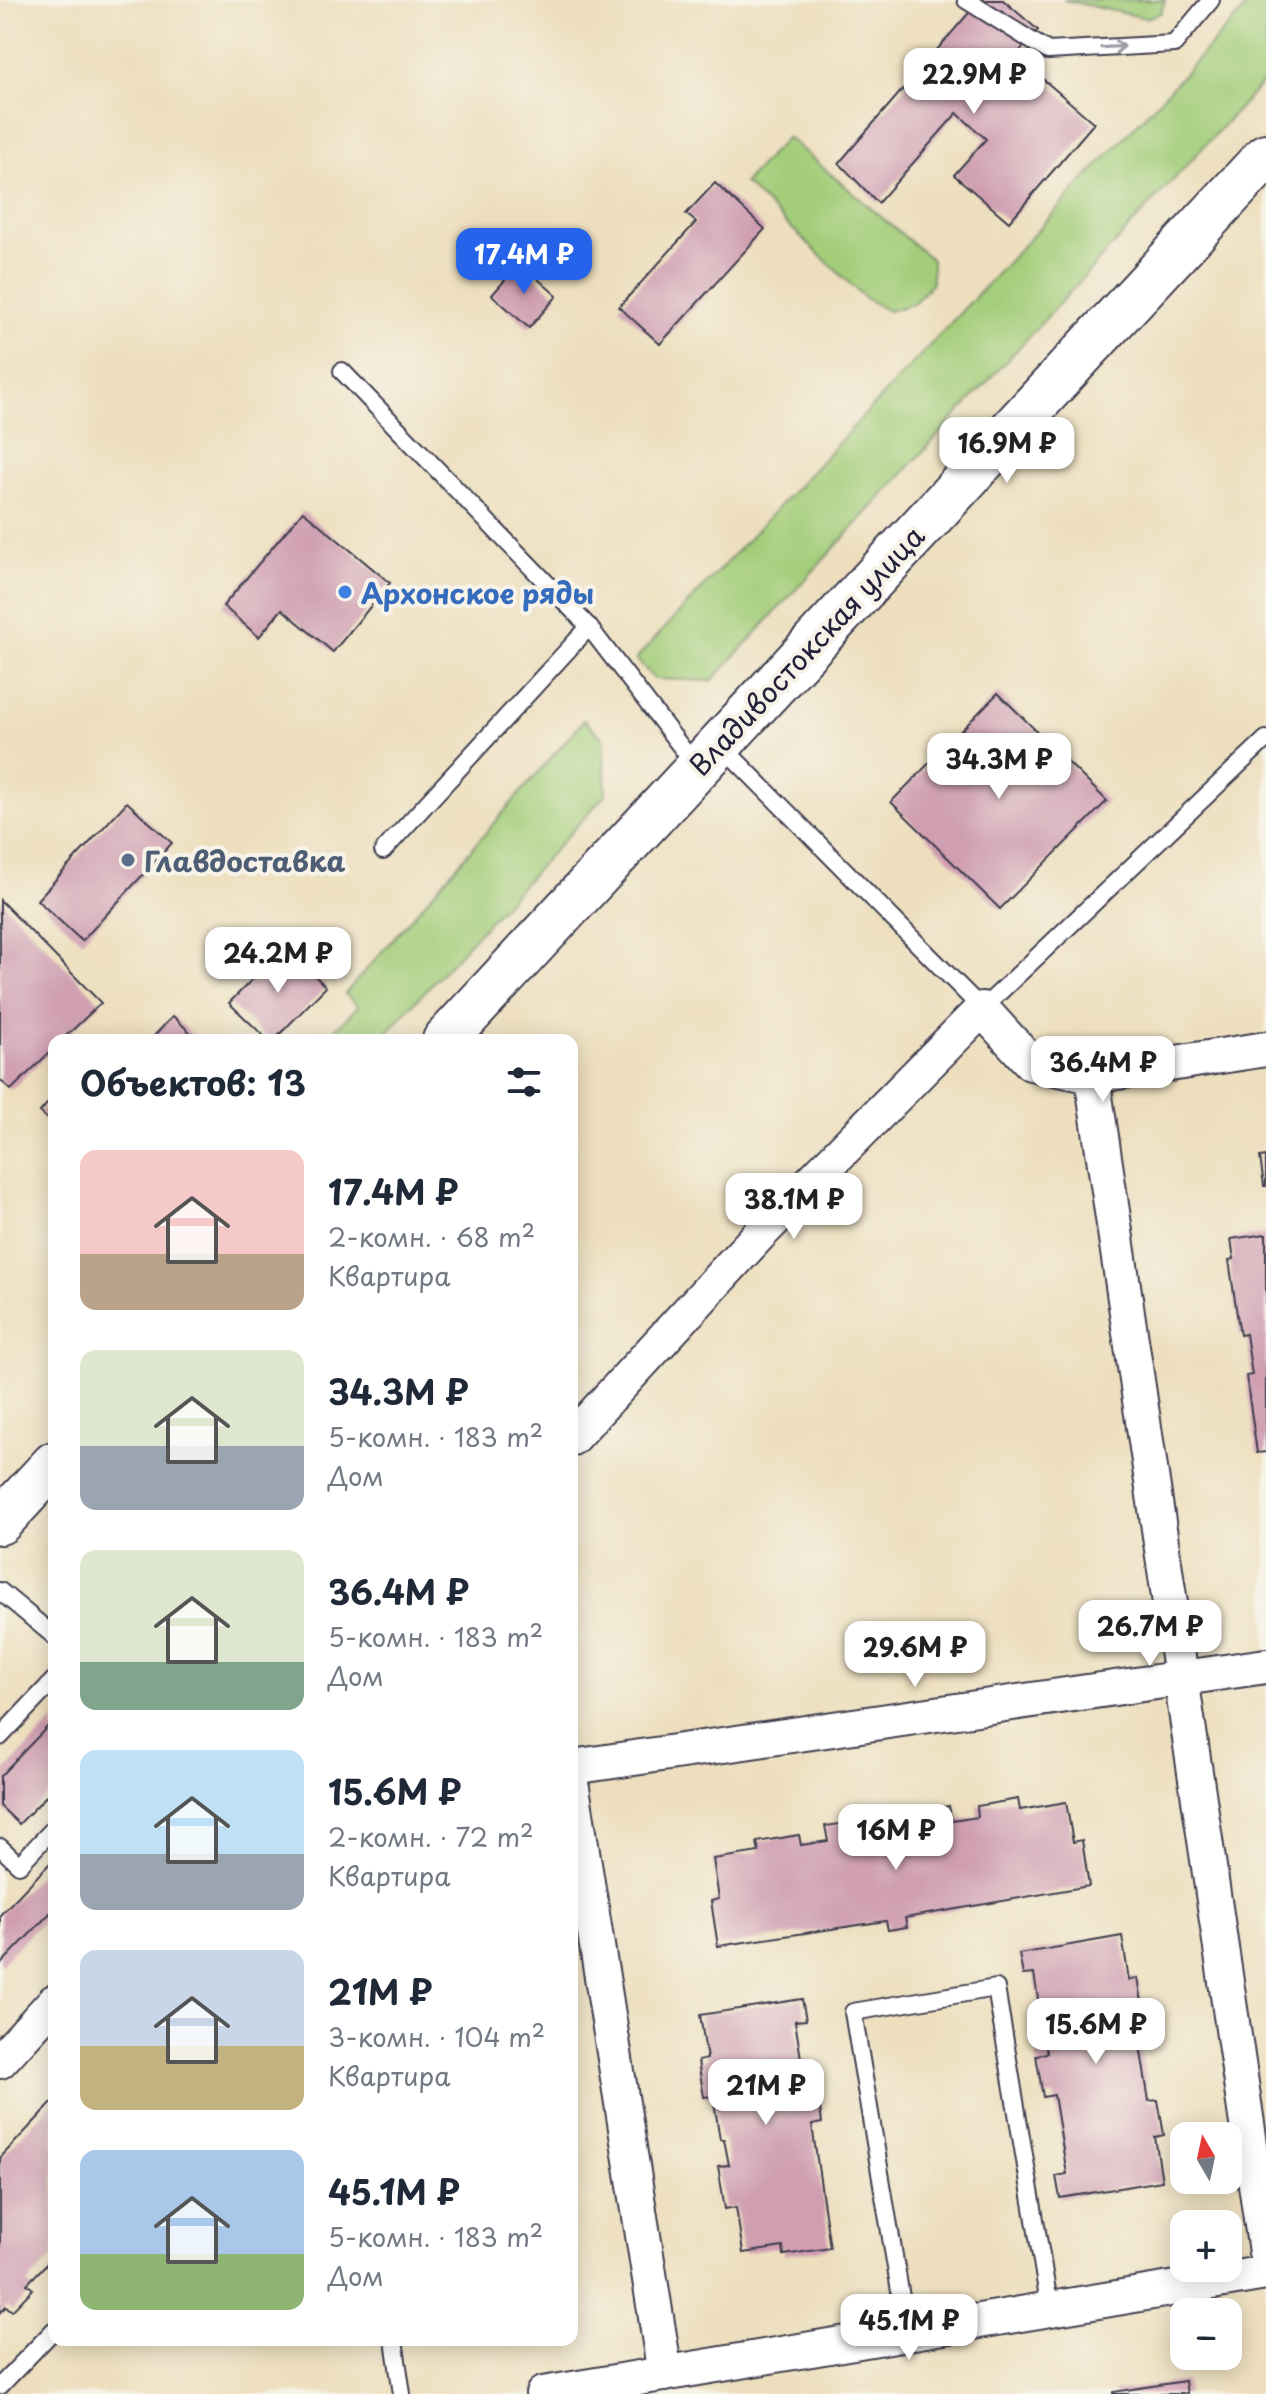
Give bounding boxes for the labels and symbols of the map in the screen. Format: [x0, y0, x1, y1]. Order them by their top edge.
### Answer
one-way arrow [1100, 39, 1126, 54]
pin: 22.9M ₽ [900, 48, 1048, 116]
pin: 17.4M ₽ [450, 228, 598, 296]
pin: 16.9M ₽ [933, 417, 1081, 485]
street label: Владивостокская улица [678, 515, 934, 785]
place label: Архонское ряды [361, 571, 594, 614]
marker: Архонское ряды [336, 583, 354, 601]
pin: 34.3M ₽ [925, 733, 1073, 801]
place label: Главдоставка [144, 839, 345, 882]
marker: Главдоставка [119, 851, 137, 869]
pin: 24.2M ₽ [204, 927, 352, 995]
pin: 36.4M ₽ [1029, 1036, 1177, 1104]
pin: 38.1M ₽ [720, 1173, 868, 1241]
pin: 26.7M ₽ [1076, 1600, 1224, 1668]
pin: 29.6M ₽ [841, 1621, 989, 1689]
pin: 16M ₽ [840, 1804, 952, 1872]
pin: 15.6M ₽ [1022, 1998, 1170, 2066]
pin: 21M ₽ [710, 2059, 822, 2127]
north arrow [1170, 2122, 1242, 2194]
pin: 45.1M ₽ [835, 2294, 983, 2362]

